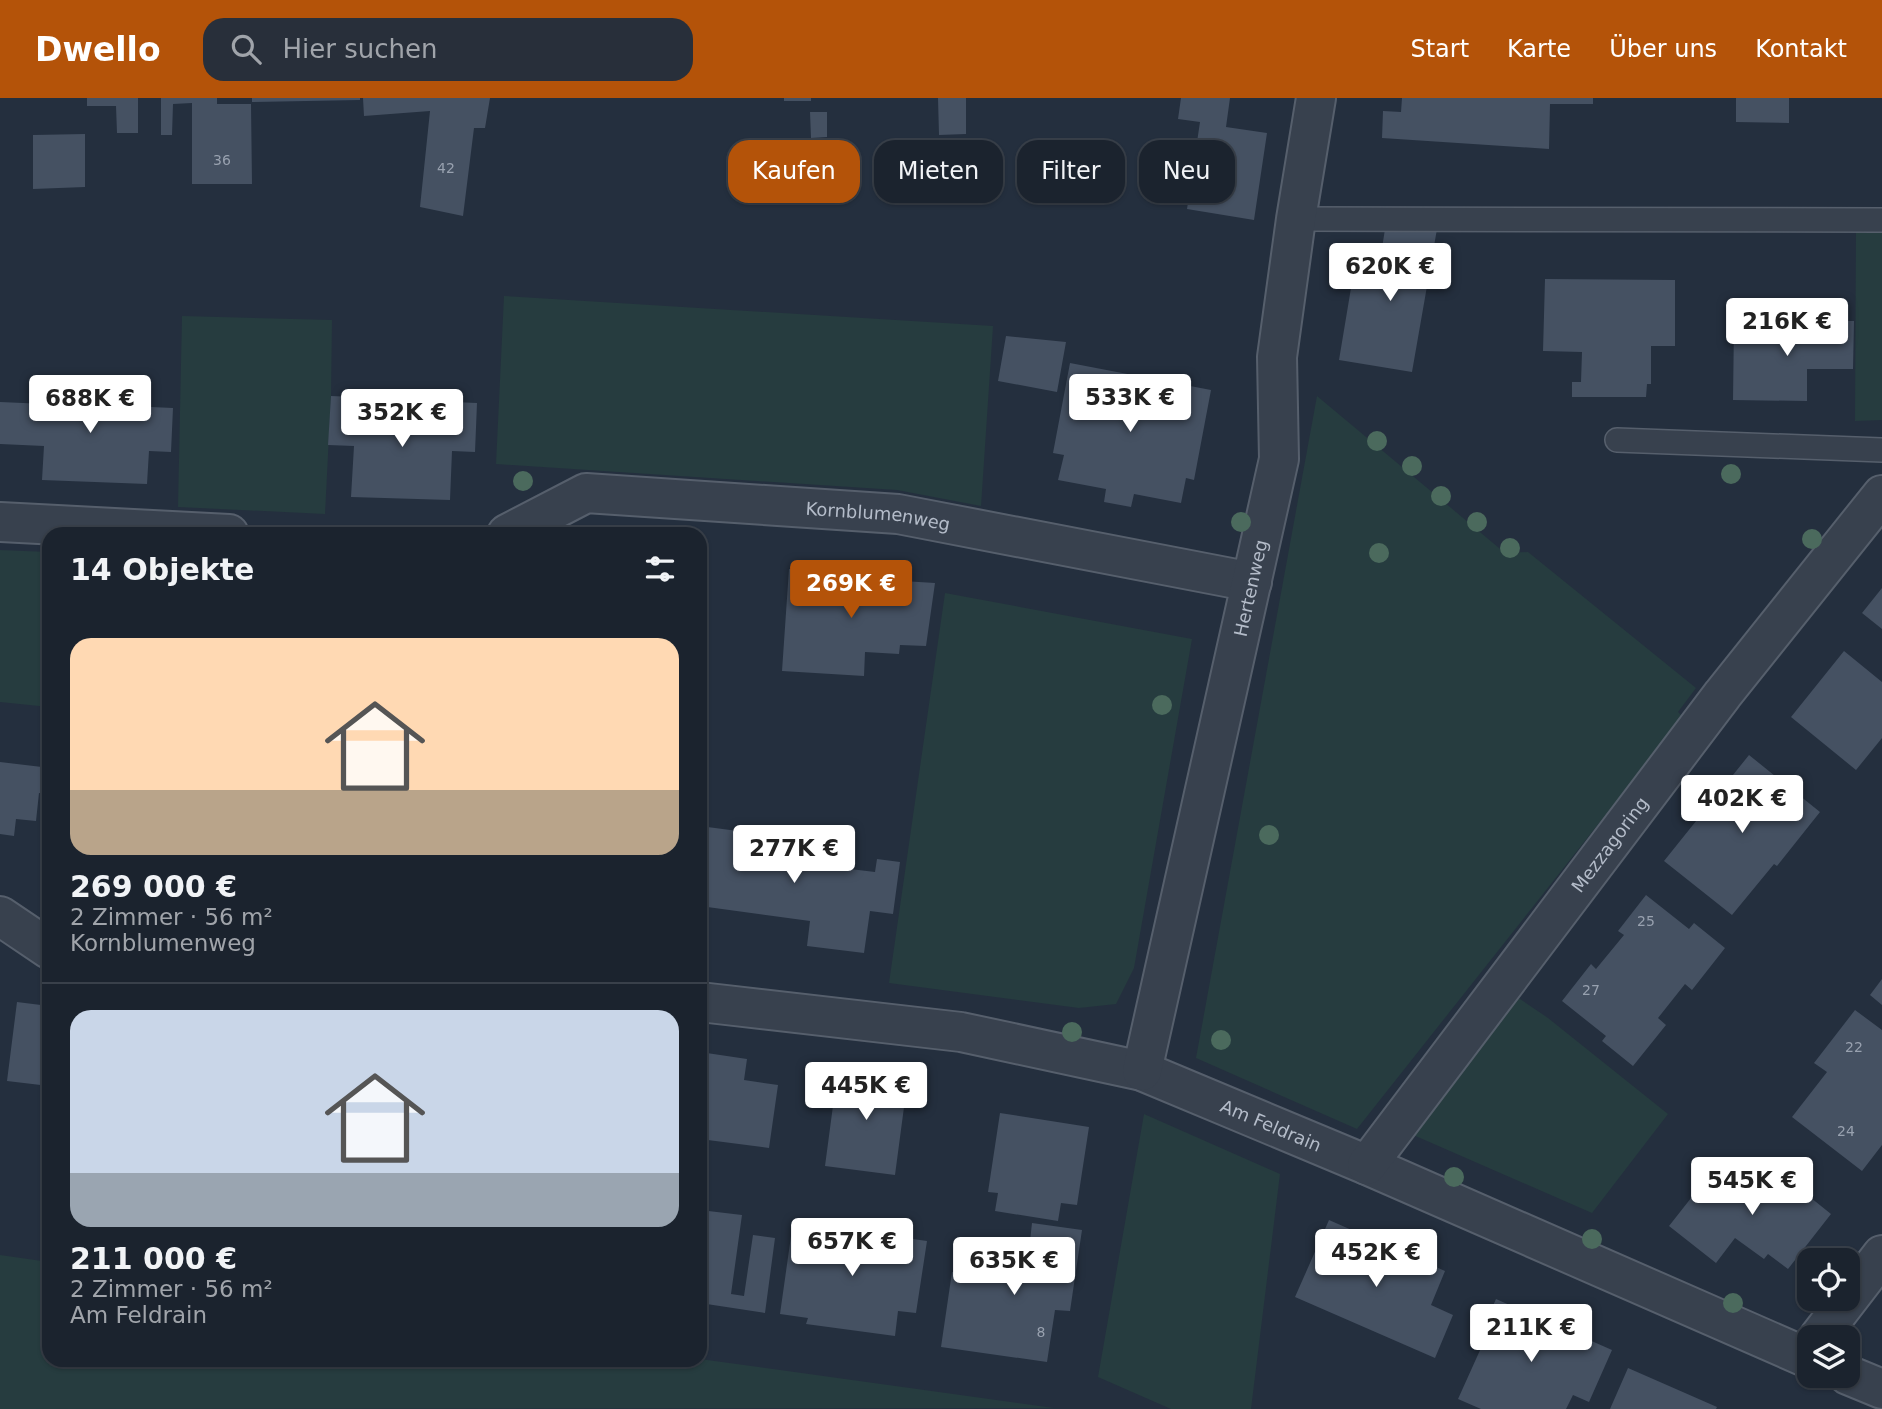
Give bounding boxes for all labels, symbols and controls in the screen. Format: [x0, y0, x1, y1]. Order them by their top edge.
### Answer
search box [203, 18, 693, 81]
text: Dwello [35, 30, 161, 69]
icon: search [227, 30, 265, 68]
text: Hier suchen [283, 34, 438, 64]
text: Start [1410, 35, 1469, 63]
text: Karte [1507, 35, 1571, 63]
text: Über uns [1609, 35, 1717, 63]
text: Kontakt [1755, 35, 1847, 63]
chip: Kaufen [728, 140, 860, 203]
chip: Mieten [874, 140, 1003, 203]
chip: Filter [1017, 140, 1125, 203]
chip: Neu [1139, 140, 1235, 203]
house number: 36 [213, 152, 231, 168]
house number: 42 [437, 160, 455, 176]
pin: 620K € [1333, 244, 1447, 303]
text: 620K € [1345, 253, 1435, 279]
pin: 216K € [1730, 299, 1844, 358]
text: 216K € [1742, 308, 1832, 334]
pin: 533K € [1073, 374, 1187, 434]
pin: 688K € [33, 376, 147, 435]
text: 533K € [1085, 384, 1175, 410]
text: 688K € [45, 385, 135, 411]
pin: 352K € [345, 390, 459, 449]
text: 352K € [357, 399, 447, 425]
street label: Kornblumenweg [805, 497, 952, 534]
street label: Hertenweg [1229, 537, 1271, 638]
icon: filters [641, 550, 679, 588]
text: 14 Objekte [70, 552, 254, 587]
pin: 269K € [794, 560, 908, 620]
text: 269K € [806, 570, 896, 596]
icon: home [312, 683, 438, 809]
pin: 402K € [1685, 776, 1799, 835]
text: 402K € [1697, 785, 1787, 811]
street label: Mezzagoring [1567, 792, 1652, 896]
pin: 277K € [737, 826, 851, 885]
text: 277K € [749, 835, 839, 861]
text: 269 000 € [70, 869, 237, 904]
text: 2 Zimmer · 56 m² [70, 904, 273, 930]
house number: 25 [1637, 913, 1655, 929]
text: Kornblumenweg [70, 930, 256, 956]
house number: 27 [1582, 982, 1600, 998]
house number: 22 [1845, 1039, 1863, 1055]
icon: home [312, 1055, 438, 1181]
pin: 445K € [809, 1062, 923, 1122]
text: 445K € [821, 1072, 911, 1098]
street label: Am Feldrain [1218, 1095, 1325, 1155]
house number: 24 [1837, 1123, 1855, 1139]
pin: 545K € [1695, 1158, 1809, 1217]
text: 545K € [1707, 1167, 1797, 1193]
pin: 657K € [795, 1218, 909, 1278]
text: 657K € [807, 1228, 897, 1254]
pin: 452K € [1319, 1230, 1433, 1289]
pin: 635K € [957, 1238, 1071, 1297]
text: 452K € [1331, 1239, 1421, 1265]
text: 211 000 € [70, 1241, 237, 1276]
text: 635K € [969, 1247, 1059, 1273]
map controls [1797, 1248, 1860, 1388]
button: locate [1797, 1248, 1860, 1311]
text: 2 Zimmer · 56 m² [70, 1276, 273, 1302]
text: Am Feldrain [70, 1302, 207, 1328]
pin: 211K € [1474, 1304, 1588, 1364]
text: 211K € [1486, 1314, 1576, 1340]
house number: 8 [1037, 1324, 1045, 1340]
button: layers [1797, 1325, 1860, 1388]

